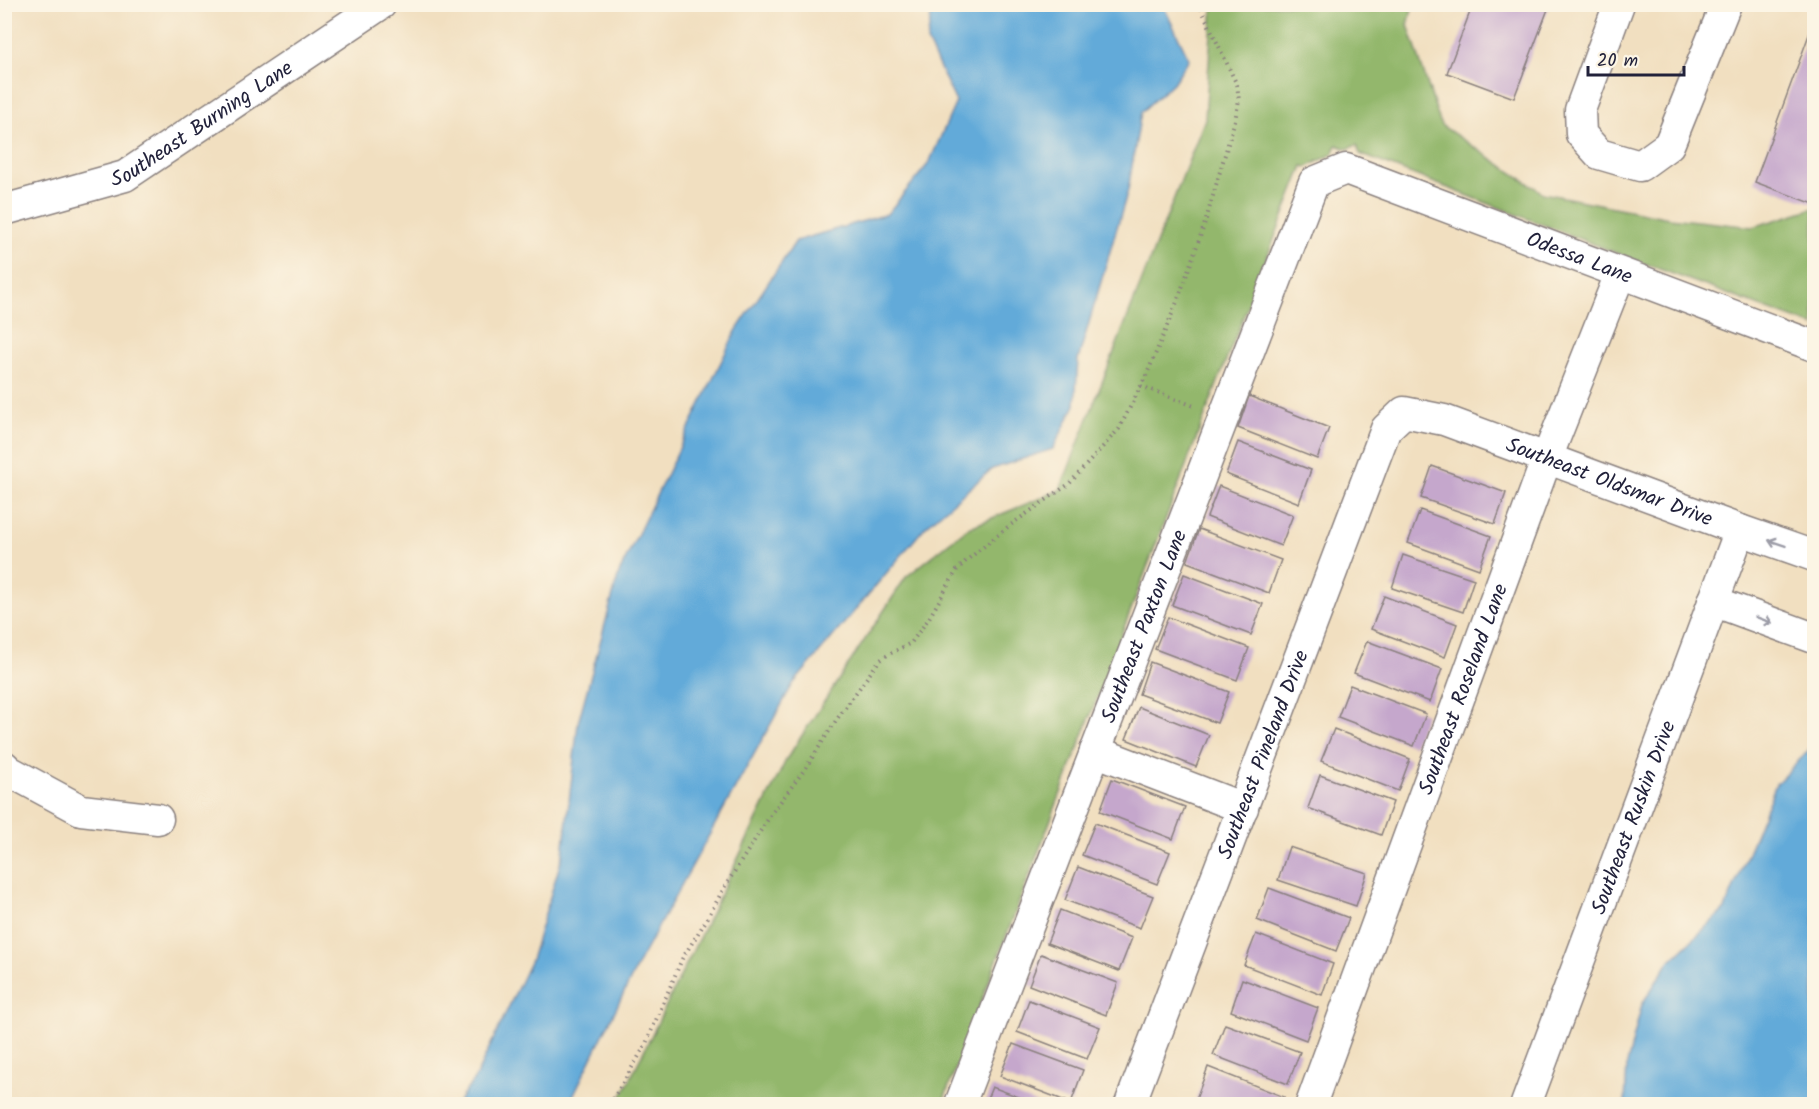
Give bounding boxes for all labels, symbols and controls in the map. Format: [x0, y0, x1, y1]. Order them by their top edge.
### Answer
scale bar [1588, 39, 1684, 77]
text: 20 m [1597, 47, 1638, 76]
street label: Southeast Burning Lane [107, 52, 301, 197]
street label: Odessa Lane [1521, 224, 1637, 294]
street label: Southeast Oldsmar Drive [1501, 429, 1718, 537]
street label: Southeast Paxton Lane [1093, 525, 1197, 728]
one-way arrow [1768, 537, 1787, 548]
street label: Southeast Roseland Lane [1410, 579, 1518, 799]
one-way arrow [1754, 615, 1773, 626]
street label: Southeast Pineland Drive [1209, 645, 1319, 864]
street label: Southeast Ruskin Drive [1583, 716, 1686, 919]

